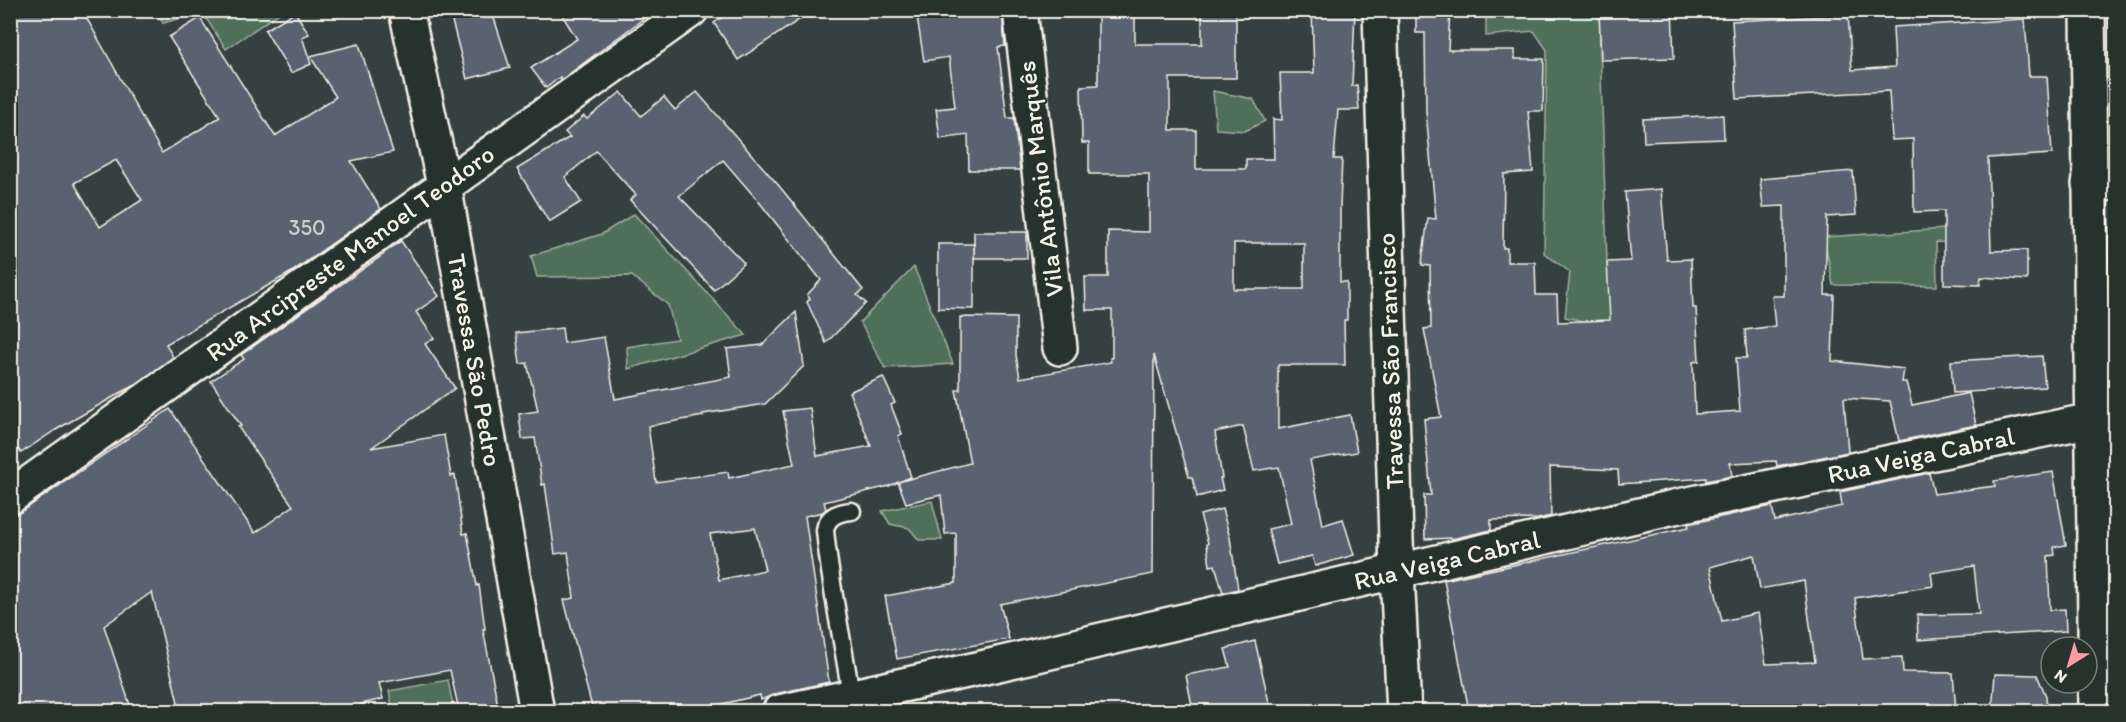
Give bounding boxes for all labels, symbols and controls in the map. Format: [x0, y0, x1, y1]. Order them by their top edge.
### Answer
street label: Vila Antônio Marquês [1010, 59, 1070, 299]
street label: Rua Arcipreste Manoel Teodoro [199, 138, 501, 368]
house number: 350 [288, 214, 326, 241]
street label: Travessa São Francisco [1370, 232, 1410, 490]
street label: Travessa São Pedro [441, 251, 509, 469]
street label: Rua Veiga Cabral [1825, 420, 2017, 490]
street label: Rua Veiga Cabral [1351, 523, 1543, 597]
north arrow [2039, 635, 2099, 695]
text: N [2050, 666, 2070, 687]

